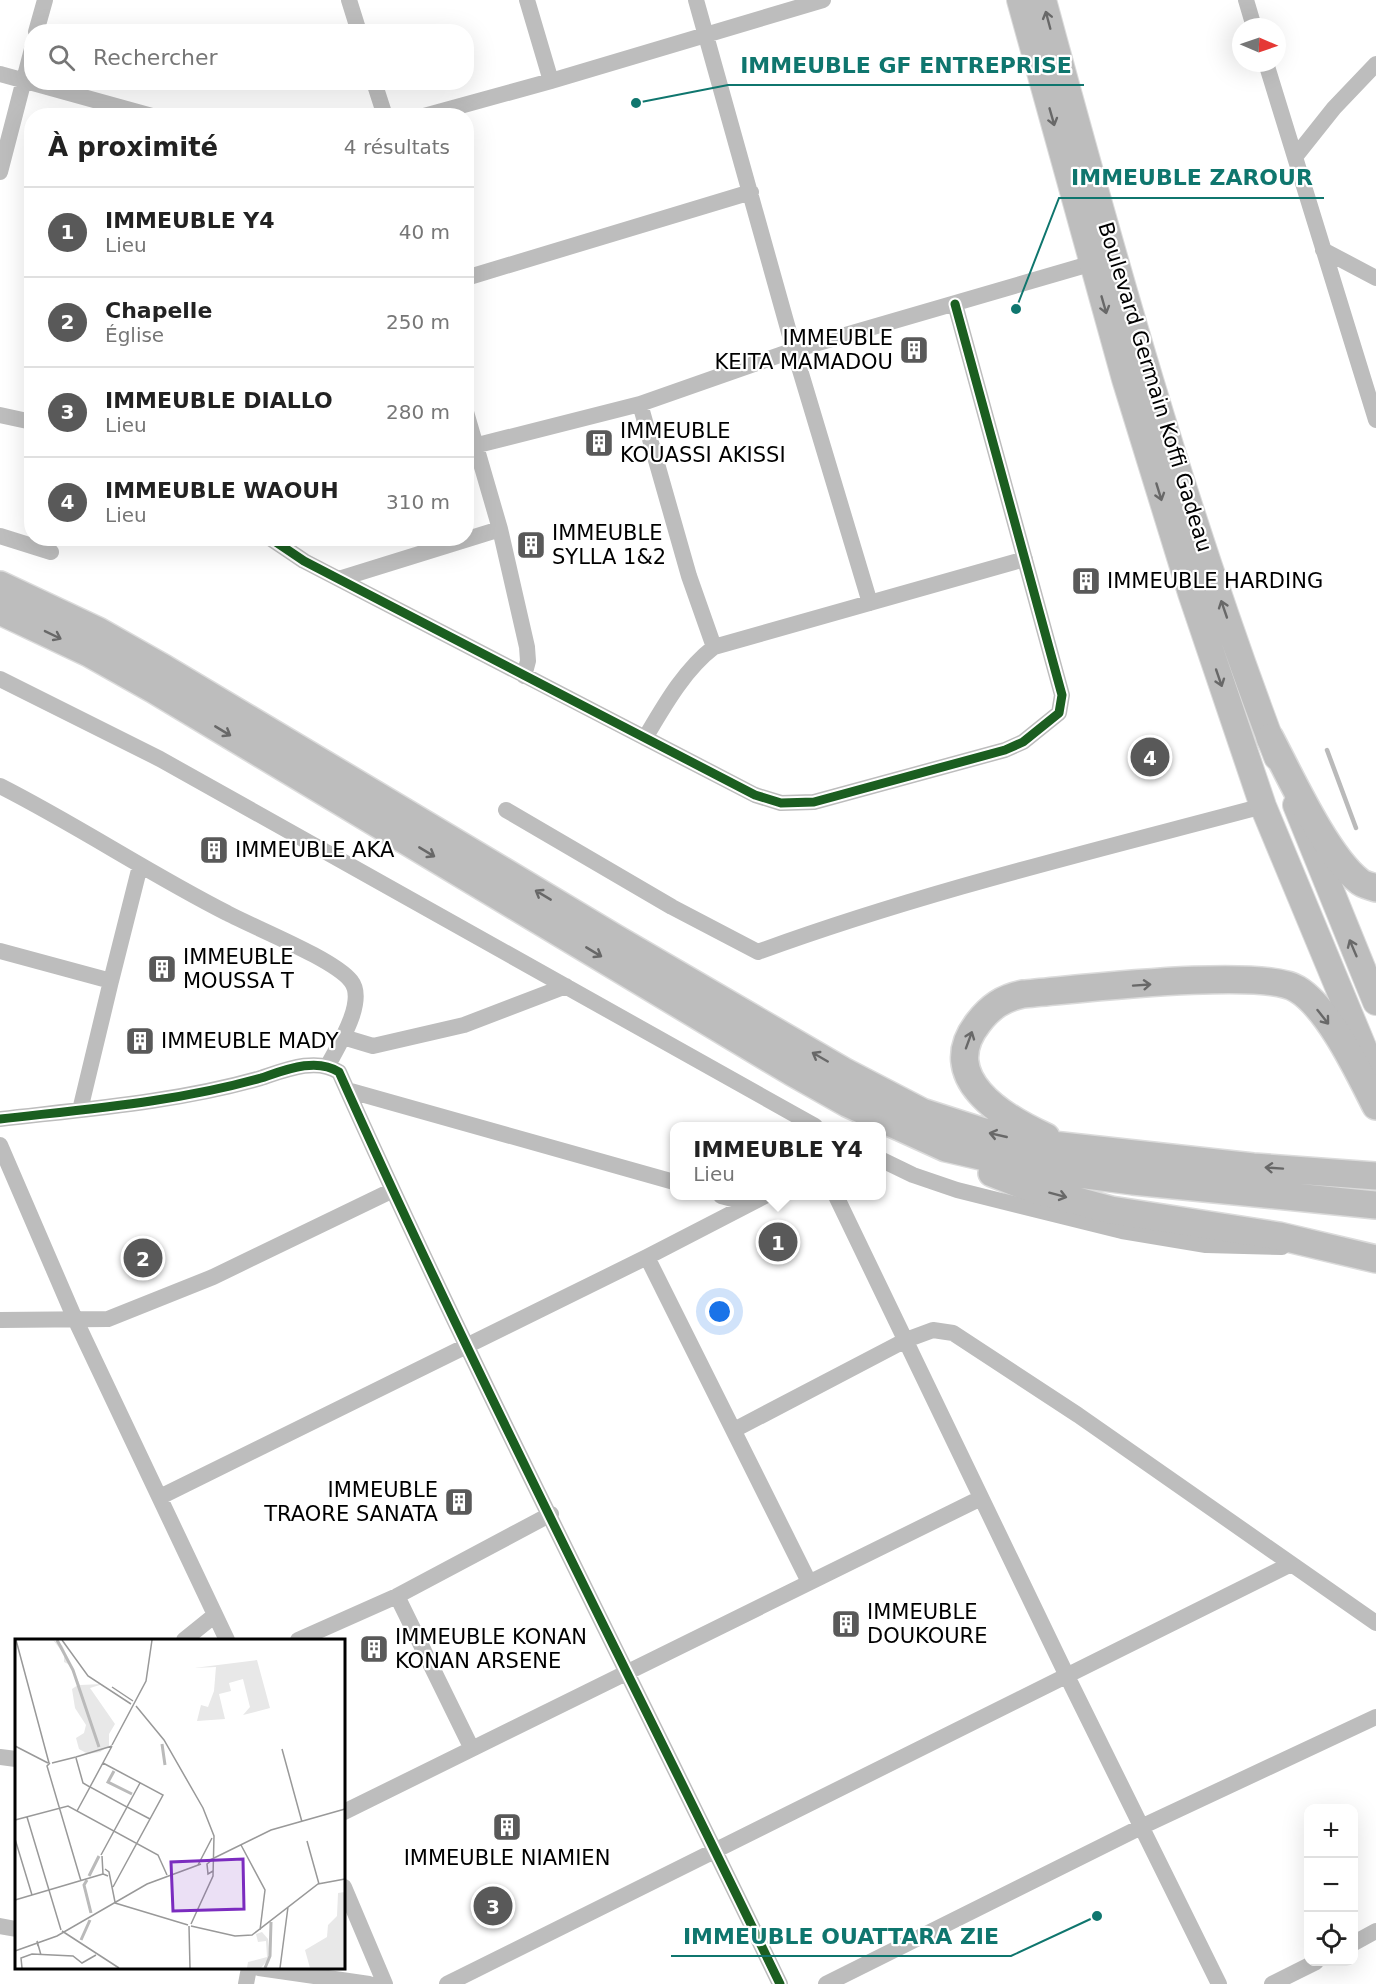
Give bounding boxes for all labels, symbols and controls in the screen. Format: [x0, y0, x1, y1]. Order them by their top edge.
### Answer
one-way arrow [1042, 11, 1054, 30]
north arrow [1232, 18, 1286, 72]
search box [24, 24, 474, 90]
icon: search [45, 41, 78, 74]
text: Rechercher [93, 45, 218, 70]
callout: IMMEUBLE GF ENTREPRISE [728, 45, 1084, 85]
text: IMMEUBLE GF ENTREPRISE [740, 53, 1072, 78]
one-way arrow [1047, 107, 1058, 126]
text: À proximité [48, 132, 218, 162]
text: 4 résultats [344, 135, 450, 159]
callout: IMMEUBLE ZAROUR [1059, 158, 1324, 198]
text: IMMEUBLE ZAROUR [1071, 165, 1313, 190]
text: IMMEUBLE Y4 [105, 208, 275, 233]
street label: Boulevard Germain Koffi Gadeau [1093, 219, 1217, 555]
text: 1 [61, 220, 74, 244]
text: 40 m [399, 220, 450, 244]
text: Lieu [105, 233, 147, 257]
one-way arrow [1099, 295, 1111, 314]
text: Chapelle [105, 298, 212, 323]
text: 2 [61, 310, 74, 334]
text: 250 m [386, 310, 450, 334]
text: Église [105, 323, 164, 347]
place label: IMMEUBLE KEITA MAMADOU [714, 326, 893, 374]
building icon: IMMEUBLE KEITA MAMADOU [898, 334, 930, 366]
text: IMMEUBLE DIALLO [105, 388, 333, 413]
text: 3 [61, 400, 74, 424]
text: 280 m [386, 400, 450, 424]
text: Lieu [105, 413, 147, 437]
place label: IMMEUBLE KOUASSI AKISSI [620, 419, 786, 467]
building icon: IMMEUBLE KOUASSI AKISSI [583, 427, 615, 459]
text: IMMEUBLE WAOUH [105, 478, 339, 503]
one-way arrow [1154, 482, 1165, 501]
text: 4 [61, 490, 74, 514]
text: 310 m [386, 490, 450, 514]
text: Lieu [105, 503, 147, 527]
place label: IMMEUBLE SYLLA 1&2 [552, 521, 666, 569]
building icon: IMMEUBLE SYLLA 1&2 [515, 529, 547, 561]
building icon: IMMEUBLE HARDING [1070, 565, 1102, 597]
place label: IMMEUBLE HARDING [1107, 569, 1323, 593]
one-way arrow [1218, 600, 1229, 619]
one-way arrow [44, 630, 62, 642]
one-way arrow [1215, 668, 1226, 687]
one-way arrow [214, 725, 231, 737]
pin: 4 [1130, 734, 1170, 780]
building icon: IMMEUBLE AKA [198, 834, 230, 866]
place label: IMMEUBLE AKA [235, 838, 395, 862]
one-way arrow [418, 846, 435, 858]
one-way arrow [535, 889, 552, 901]
one-way arrow [1347, 940, 1359, 958]
place label: IMMEUBLE MOUSSA T [183, 945, 294, 993]
one-way arrow [585, 946, 602, 958]
building icon: IMMEUBLE MOUSSA T [146, 953, 178, 985]
one-way arrow [1132, 980, 1152, 991]
one-way arrow [1317, 1009, 1330, 1025]
building icon: IMMEUBLE MADY [124, 1025, 156, 1057]
place label: IMMEUBLE MADY [161, 1029, 339, 1053]
one-way arrow [964, 1032, 975, 1050]
one-way arrow [812, 1051, 829, 1063]
popup [670, 1122, 886, 1200]
one-way arrow [988, 1129, 1007, 1141]
text: IMMEUBLE Y4 [693, 1137, 863, 1162]
text: Lieu [693, 1162, 735, 1186]
one-way arrow [1265, 1162, 1285, 1173]
one-way arrow [1048, 1190, 1067, 1202]
pin: 1 [758, 1220, 798, 1264]
pin: 2 [124, 1236, 162, 1280]
your location [705, 1297, 734, 1326]
place label: IMMEUBLE TRAORE SANATA [263, 1478, 439, 1526]
building icon: IMMEUBLE TRAORE SANATA [443, 1486, 475, 1518]
place label: IMMEUBLE DOUKOURE [867, 1600, 987, 1648]
building icon: IMMEUBLE DOUKOURE [830, 1608, 862, 1640]
place label: IMMEUBLE KONAN KONAN ARSENE [395, 1625, 587, 1673]
building icon: IMMEUBLE KONAN KONAN ARSENE [358, 1633, 390, 1665]
inset map [15, 1639, 345, 1969]
map controls [1304, 1804, 1358, 1966]
button: + [1304, 1804, 1358, 1858]
building icon: IMMEUBLE NIAMIEN [491, 1811, 523, 1843]
place label: IMMEUBLE NIAMIEN [404, 1846, 610, 1870]
button: − [1304, 1858, 1358, 1912]
pin: 3 [474, 1884, 512, 1928]
button: locate [1304, 1912, 1358, 1966]
callout: IMMEUBLE OUATTARA ZIE [671, 1916, 1011, 1956]
text: IMMEUBLE OUATTARA ZIE [683, 1924, 999, 1949]

